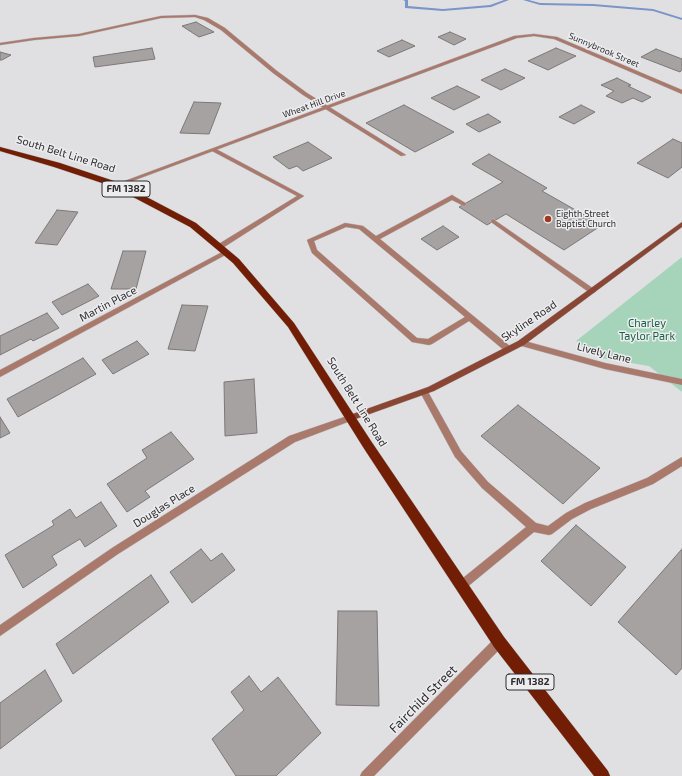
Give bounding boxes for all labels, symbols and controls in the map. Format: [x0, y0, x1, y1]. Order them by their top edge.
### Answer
street label: Sunnybrook Street [567, 30, 641, 70]
street label: Wheat Hill Drive [281, 88, 347, 120]
street label: South Belt Line Road [15, 133, 117, 175]
road number: FM 1382 [102, 181, 150, 197]
place label: Eighth Street Baptist Church [556, 209, 616, 230]
marker: Eighth Street Baptist Church [543, 214, 553, 224]
street label: Martin Place [77, 283, 139, 325]
street label: Skyline Road [499, 298, 559, 344]
park label: Charley Taylor Park [619, 316, 675, 342]
street label: Lively Lane [576, 340, 632, 366]
street label: South Belt Line Road [324, 355, 390, 449]
street label: Douglas Place [131, 482, 197, 530]
street label: Fairchild Street [386, 662, 460, 736]
road number: FM 1382 [506, 674, 554, 690]

